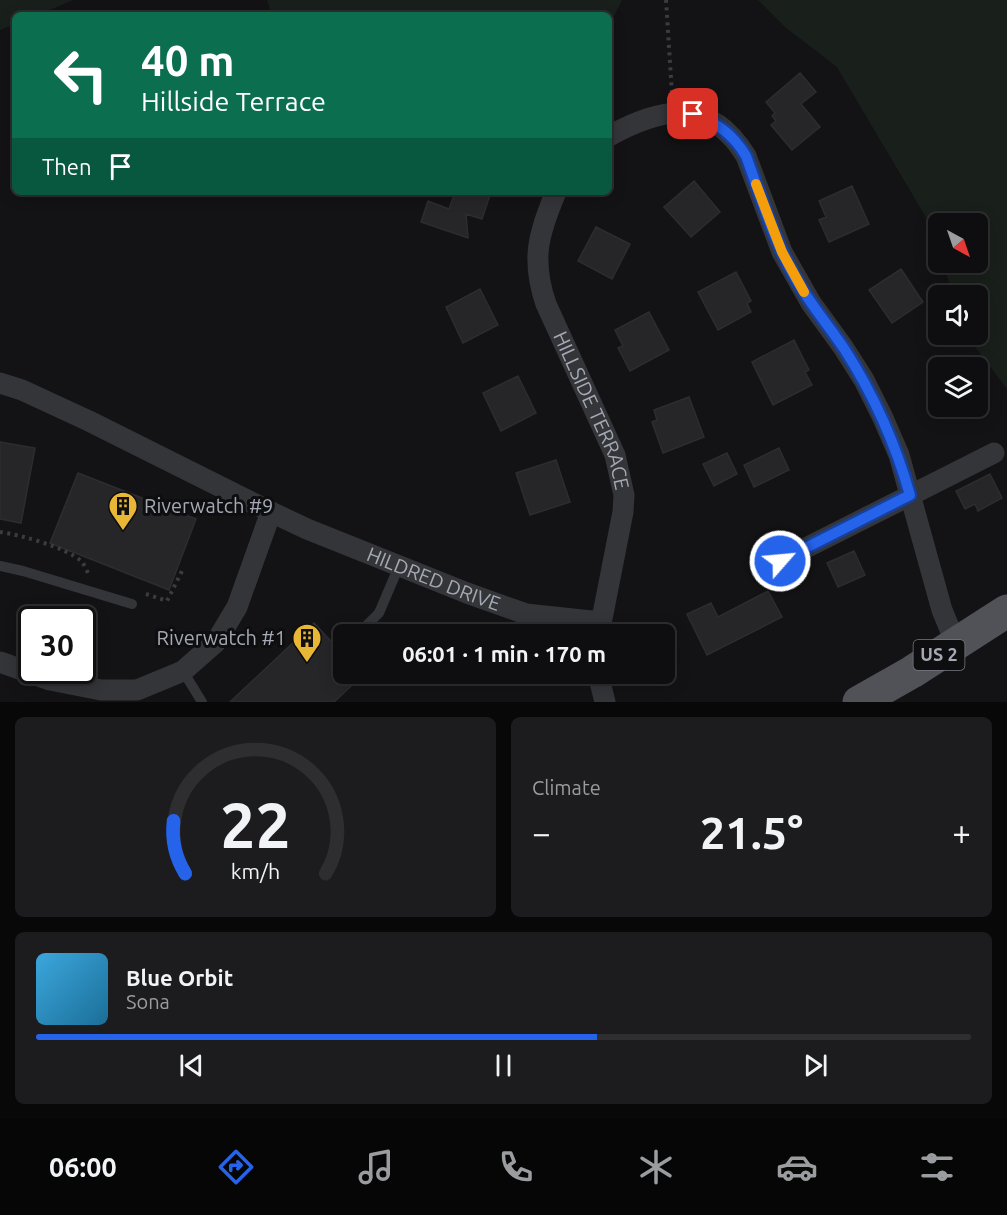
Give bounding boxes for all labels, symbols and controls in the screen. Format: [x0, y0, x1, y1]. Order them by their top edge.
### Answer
icon: left [42, 36, 120, 114]
text: 40 m [141, 37, 235, 84]
text: Hillside Terrace [141, 86, 326, 116]
pin [667, 88, 718, 139]
icon: arrive [676, 97, 709, 130]
icon: arrive [104, 150, 137, 183]
text: Then [42, 154, 92, 179]
north arrow [928, 213, 988, 273]
map controls [928, 213, 988, 417]
button: sound [928, 285, 988, 345]
street label: HILLSIDE TERRACE [549, 328, 634, 491]
button: layers [928, 357, 988, 417]
building icon: Riverwatch #9 [107, 490, 139, 532]
place label: Riverwatch #9 [144, 494, 273, 517]
position arrow [748, 529, 812, 593]
street label: HILDRED DRIVE [364, 542, 504, 615]
speed limit sign: 30 [18, 606, 96, 684]
building icon: Riverwatch #1 [291, 622, 323, 664]
place label: Riverwatch #1 [157, 626, 286, 649]
road number: US 2 [914, 640, 964, 670]
text: 06:01 · 1 min · 170 m [402, 641, 606, 666]
text: Climate [532, 776, 601, 799]
text: 22 [220, 790, 291, 860]
text: 21.5° [700, 807, 803, 858]
text: − [532, 814, 551, 851]
text: + [952, 814, 971, 851]
text: km/h [231, 859, 280, 883]
text: Blue Orbit [126, 965, 233, 990]
text: Sona [126, 990, 170, 1013]
icon: previous [175, 1049, 208, 1082]
icon: pause [487, 1049, 520, 1082]
icon: next [799, 1049, 832, 1082]
icon: directions [215, 1146, 257, 1188]
icon: music [355, 1146, 397, 1188]
icon: phone [495, 1146, 537, 1188]
icon: climate [635, 1146, 677, 1188]
icon: car [776, 1146, 818, 1188]
icon: filters [916, 1146, 958, 1188]
text: 06:00 [49, 1152, 117, 1182]

